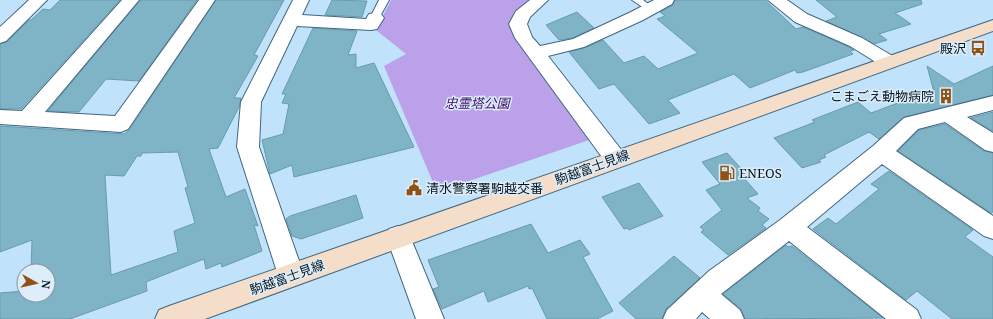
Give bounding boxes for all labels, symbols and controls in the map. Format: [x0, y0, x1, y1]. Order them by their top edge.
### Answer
place label: 殿沢 [940, 39, 966, 57]
bus stop icon: 殿沢 [969, 39, 987, 57]
place label: こまごえ動物病院 [830, 87, 934, 105]
building icon: こまごえ動物病院 [937, 87, 955, 105]
park label: 忠霊塔公園 [444, 94, 511, 112]
street label: 駒越富士見線 [552, 145, 632, 189]
fuel station icon: ENEOS [718, 164, 736, 182]
place label: ENEOS [739, 164, 782, 182]
public building icon: 清水警察署駒越交番 [405, 179, 423, 197]
place label: 清水警察署駒越交番 [426, 179, 543, 197]
street label: 駒越富士見線 [247, 255, 327, 299]
north arrow [16, 263, 56, 303]
text: N [38, 279, 54, 290]

